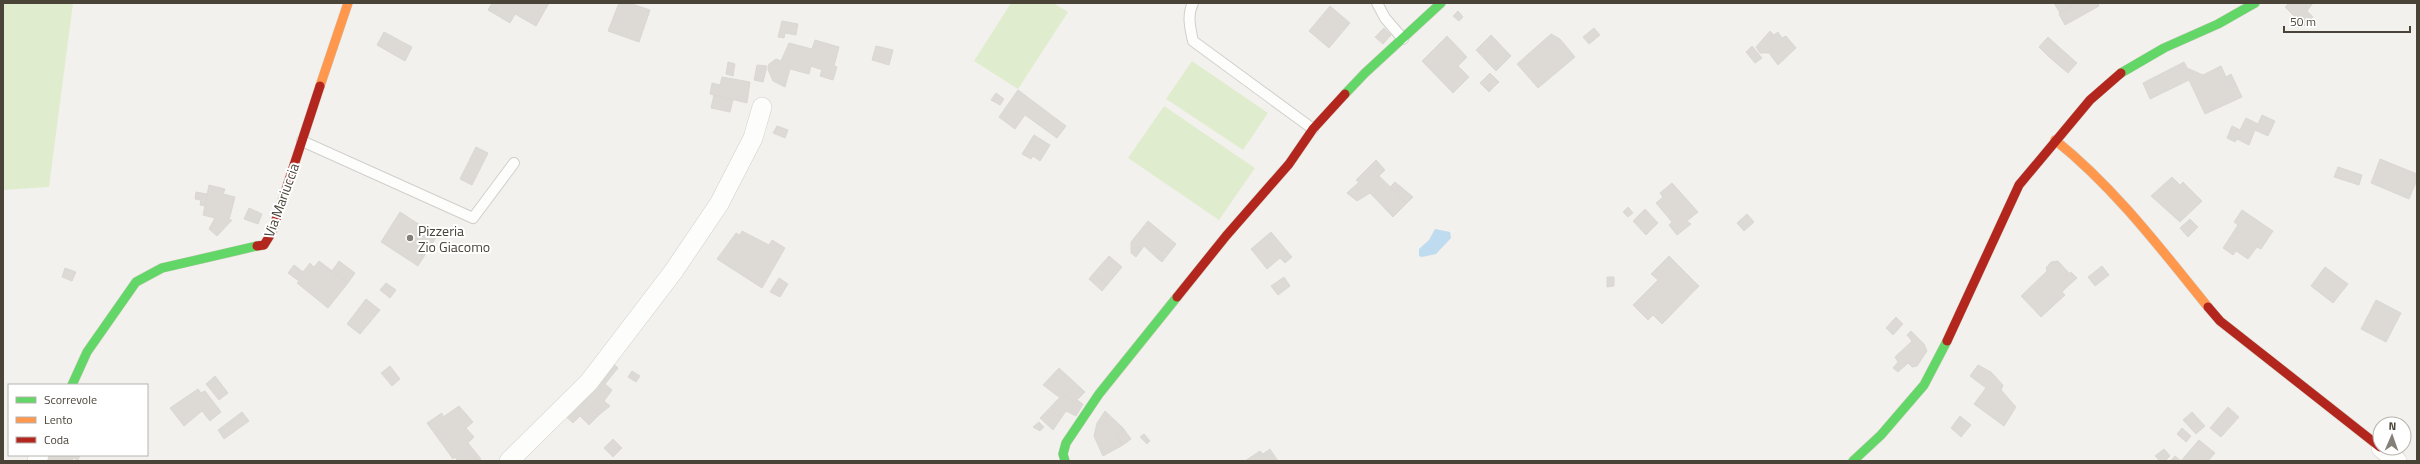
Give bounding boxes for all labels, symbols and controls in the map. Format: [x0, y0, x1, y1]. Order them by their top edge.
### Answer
scale bar [2284, 8, 2410, 34]
text: 50 m [2290, 12, 2316, 31]
street label: Via Mariuccia [258, 160, 304, 240]
place label: Pizzeria Zio Giacomo [418, 220, 490, 257]
marker: Pizzeria Zio Giacomo [405, 233, 415, 243]
legend [8, 384, 148, 456]
text: Scorrevole [44, 390, 97, 409]
text: Lento [44, 410, 73, 429]
north arrow [2372, 416, 2412, 456]
text: N [2388, 418, 2396, 434]
text: Coda [44, 430, 69, 449]

